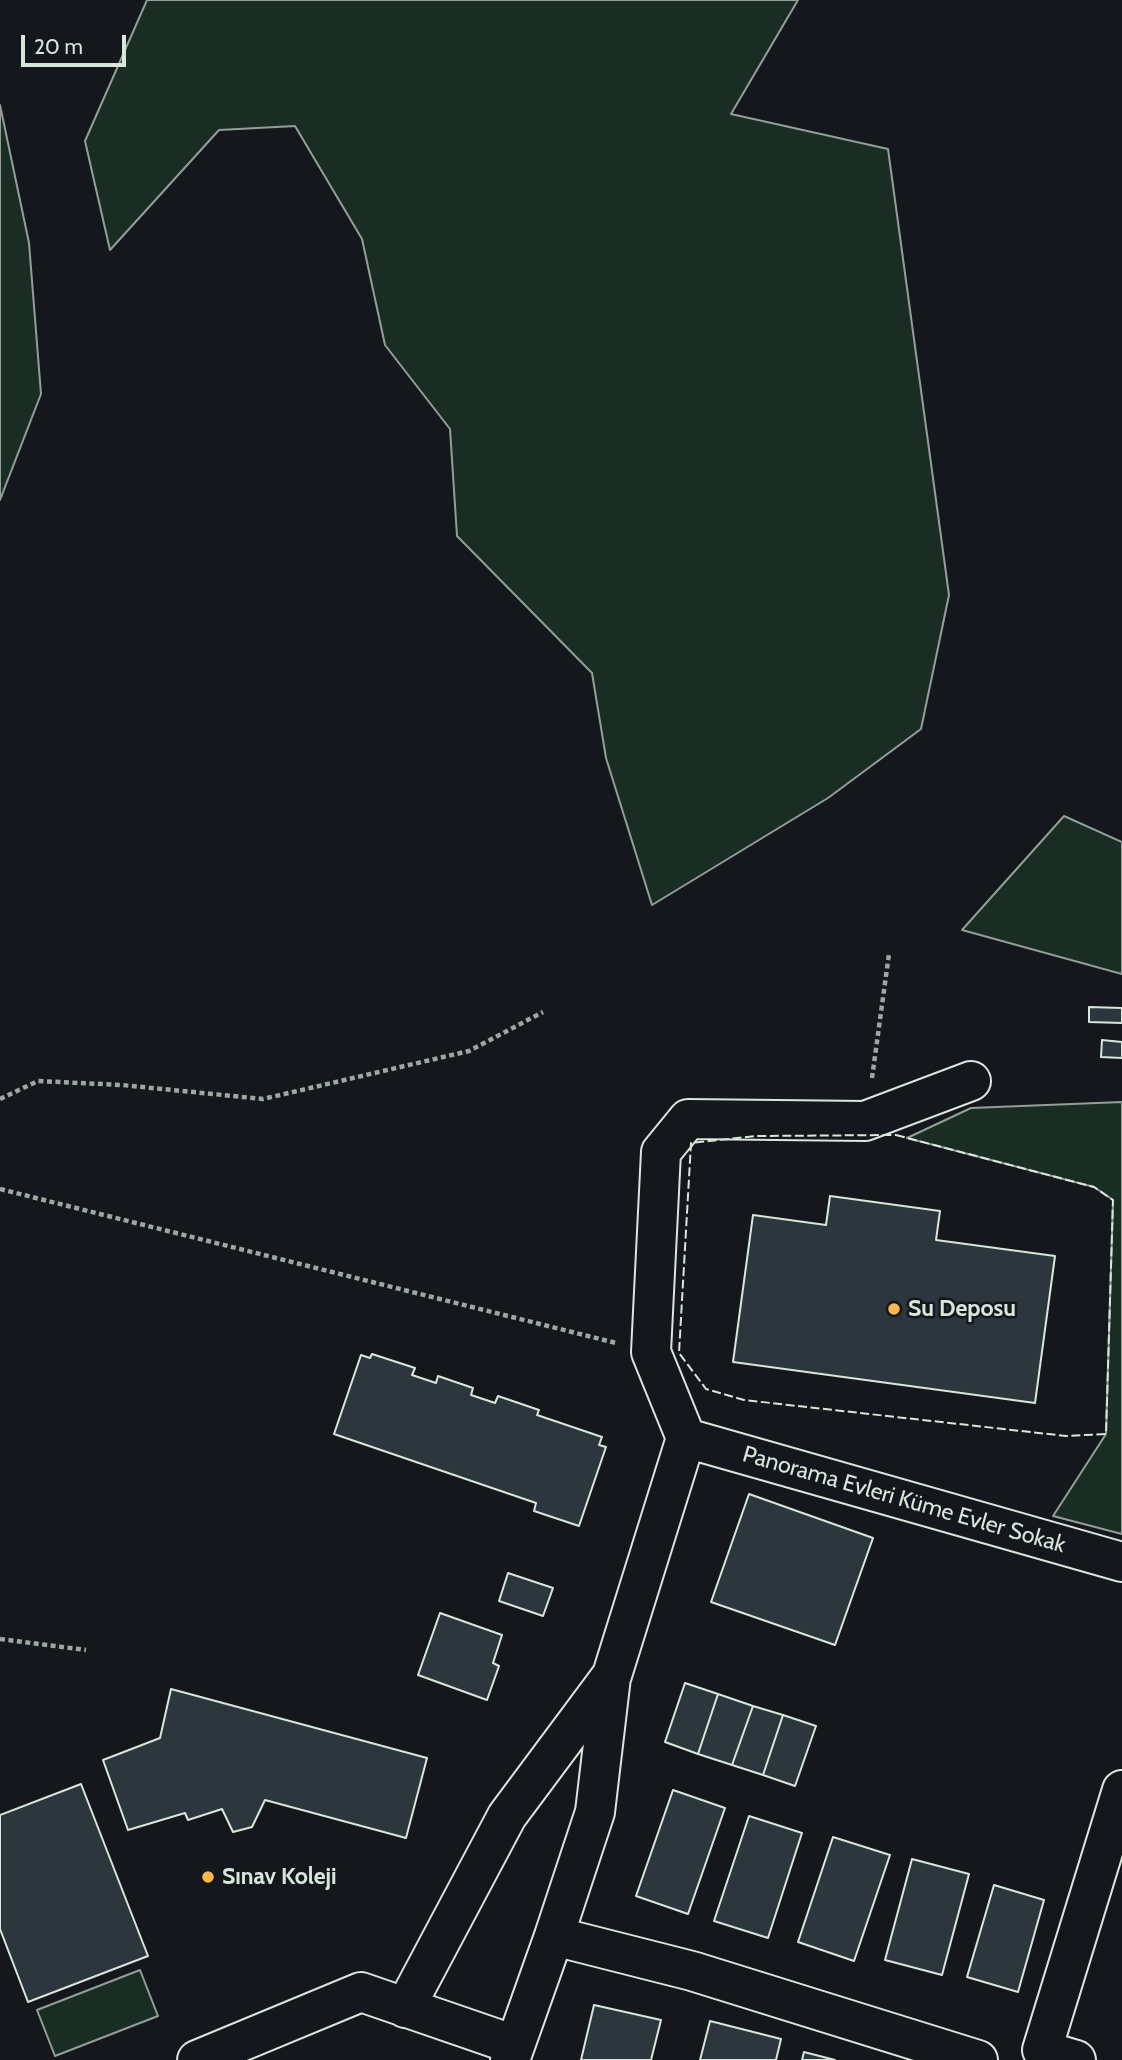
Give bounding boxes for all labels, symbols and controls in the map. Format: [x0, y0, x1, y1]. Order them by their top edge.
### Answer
scale bar [24, 21, 130, 65]
text: 20 m [34, 34, 83, 59]
place label: Su Deposu [908, 1295, 1016, 1323]
marker: Su Deposu [886, 1301, 902, 1317]
street label: Panorama Evleri Küme Evler Sokak [739, 1441, 1069, 1559]
place label: Sınav Koleji [222, 1863, 337, 1891]
marker: Sınav Koleji [200, 1869, 216, 1885]

